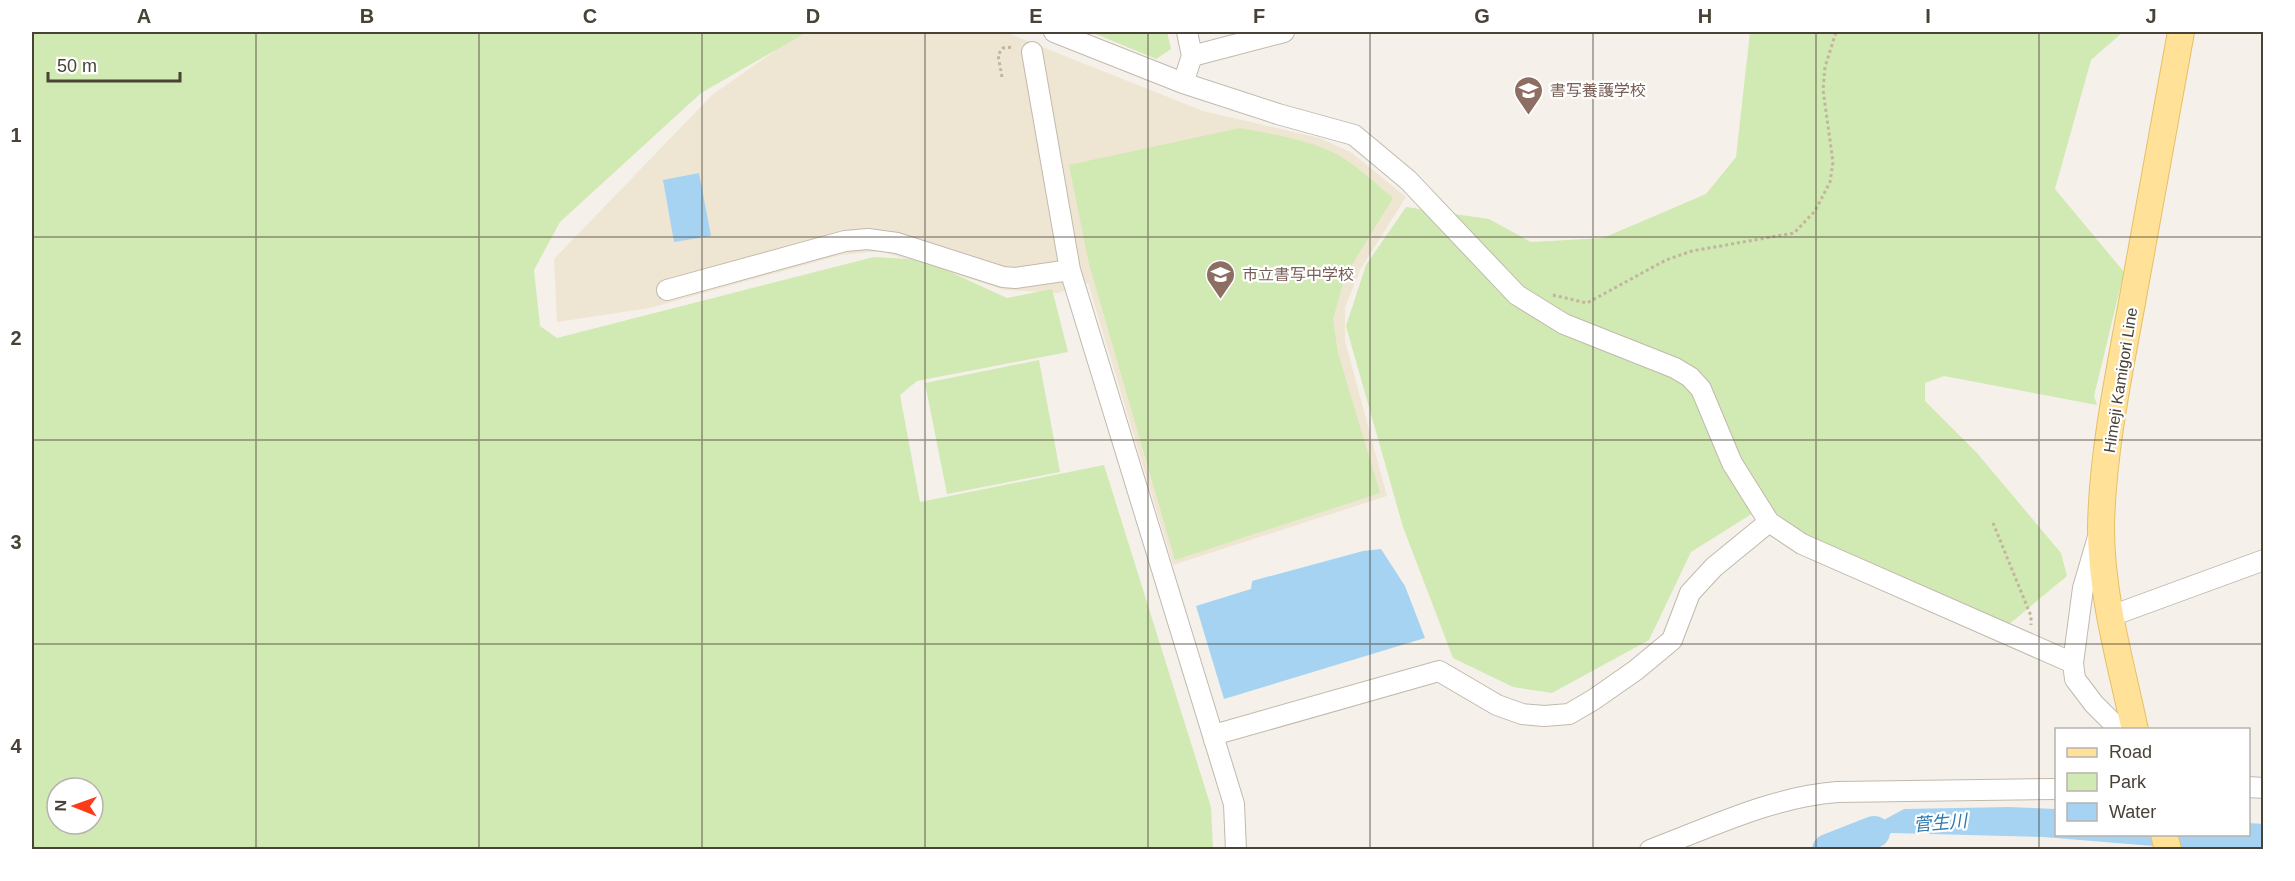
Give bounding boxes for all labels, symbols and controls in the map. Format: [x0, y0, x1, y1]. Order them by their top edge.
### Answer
text: A [137, 5, 151, 27]
text: B [360, 5, 374, 27]
text: C [583, 5, 597, 27]
text: D [806, 5, 820, 27]
text: E [1029, 5, 1043, 27]
text: F [1253, 5, 1265, 27]
text: G [1474, 5, 1490, 27]
text: H [1698, 5, 1712, 27]
text: I [1925, 5, 1931, 27]
text: J [2145, 5, 2157, 27]
scale bar [48, 45, 180, 83]
text: 50 m [57, 56, 97, 76]
school or university icon: 書写養護学校 [1513, 74, 1545, 116]
place label: 書写養護学校 [1550, 82, 1646, 99]
text: 1 [10, 124, 22, 146]
school or university icon: 市立書写中学校 [1205, 258, 1237, 300]
place label: 市立書写中学校 [1242, 266, 1354, 283]
street label: Himeji Kamigori Line [2101, 306, 2140, 454]
text: 2 [10, 327, 22, 349]
text: 3 [10, 531, 22, 553]
legend [2055, 728, 2250, 836]
text: 4 [10, 735, 22, 757]
text: Road [2109, 742, 2152, 762]
text: Park [2109, 772, 2147, 792]
north arrow [45, 776, 105, 836]
text: N [52, 800, 69, 812]
text: Water [2109, 802, 2156, 822]
water label: 菅生川 [1912, 811, 1970, 835]

